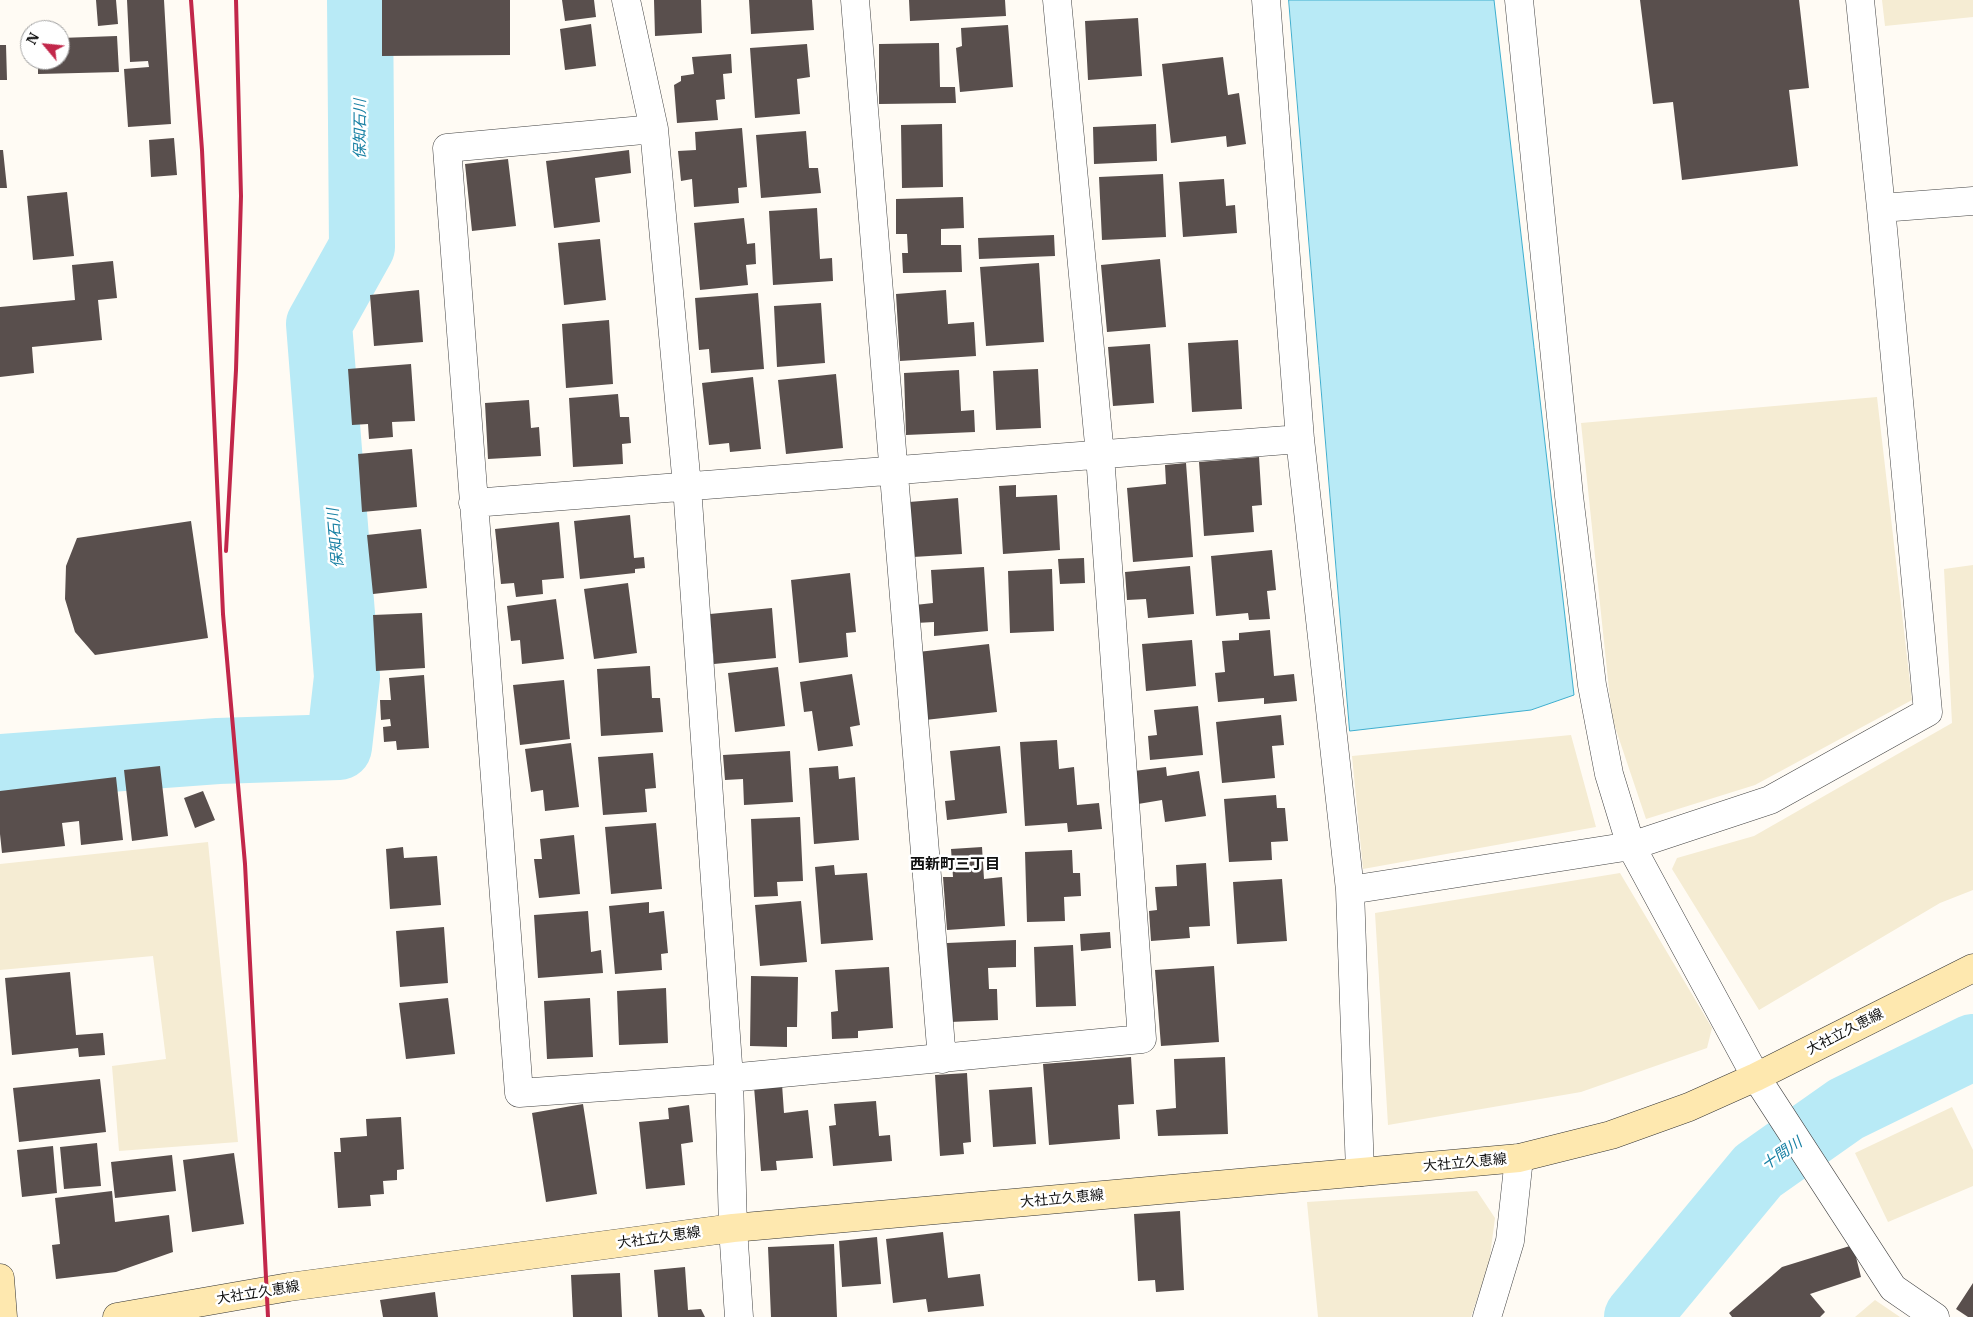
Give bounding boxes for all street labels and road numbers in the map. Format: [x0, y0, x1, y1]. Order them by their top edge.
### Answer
street label: 大社立久恵線 [1804, 1005, 1886, 1059]
street label: 大社立久恵線 [1422, 1151, 1508, 1175]
street label: 大社立久恵線 [1019, 1187, 1105, 1211]
street label: 大社立久恵線 [616, 1224, 702, 1252]
street label: 大社立久恵線 [215, 1278, 301, 1308]

